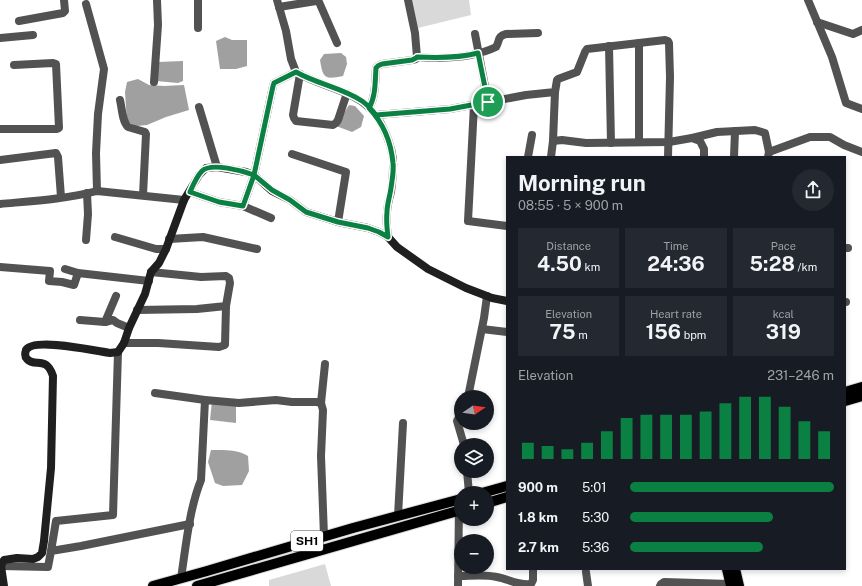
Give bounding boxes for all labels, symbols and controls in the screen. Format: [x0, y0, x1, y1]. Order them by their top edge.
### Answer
pin [471, 85, 505, 119]
icon: arrive [477, 91, 499, 113]
button: share [792, 169, 834, 211]
text: Morning run [518, 170, 646, 196]
text: 08:55 · 5 × 900 m [518, 198, 623, 213]
text: Distance [546, 240, 591, 252]
text: Time [663, 240, 689, 252]
text: Pace [771, 240, 796, 252]
text: 4.50 [537, 252, 582, 276]
text: 24:36 [647, 252, 705, 276]
text: 5:28 [750, 252, 795, 276]
text: km [582, 261, 600, 273]
text: /km [795, 261, 817, 273]
text: Elevation [545, 308, 592, 320]
text: Heart rate [650, 308, 702, 320]
text: kcal [773, 308, 794, 320]
text: 75 [550, 320, 576, 344]
text: 156 [646, 320, 681, 344]
text: 319 [766, 320, 801, 344]
text: m [576, 329, 588, 341]
text: bpm [681, 329, 706, 341]
text: Elevation [518, 368, 573, 383]
text: 231–246 m [767, 368, 834, 383]
north arrow [454, 390, 494, 430]
map controls [454, 390, 494, 574]
button: layers [454, 438, 494, 478]
text: 900 m [518, 480, 558, 495]
text: 5:01 [582, 480, 607, 495]
button: + [454, 486, 494, 526]
text: 1.8 km [518, 510, 558, 525]
text: 5:30 [582, 510, 609, 525]
road number: SH1 [291, 531, 323, 551]
button: − [454, 534, 494, 574]
text: 2.7 km [518, 540, 559, 555]
text: 5:36 [582, 540, 609, 555]

